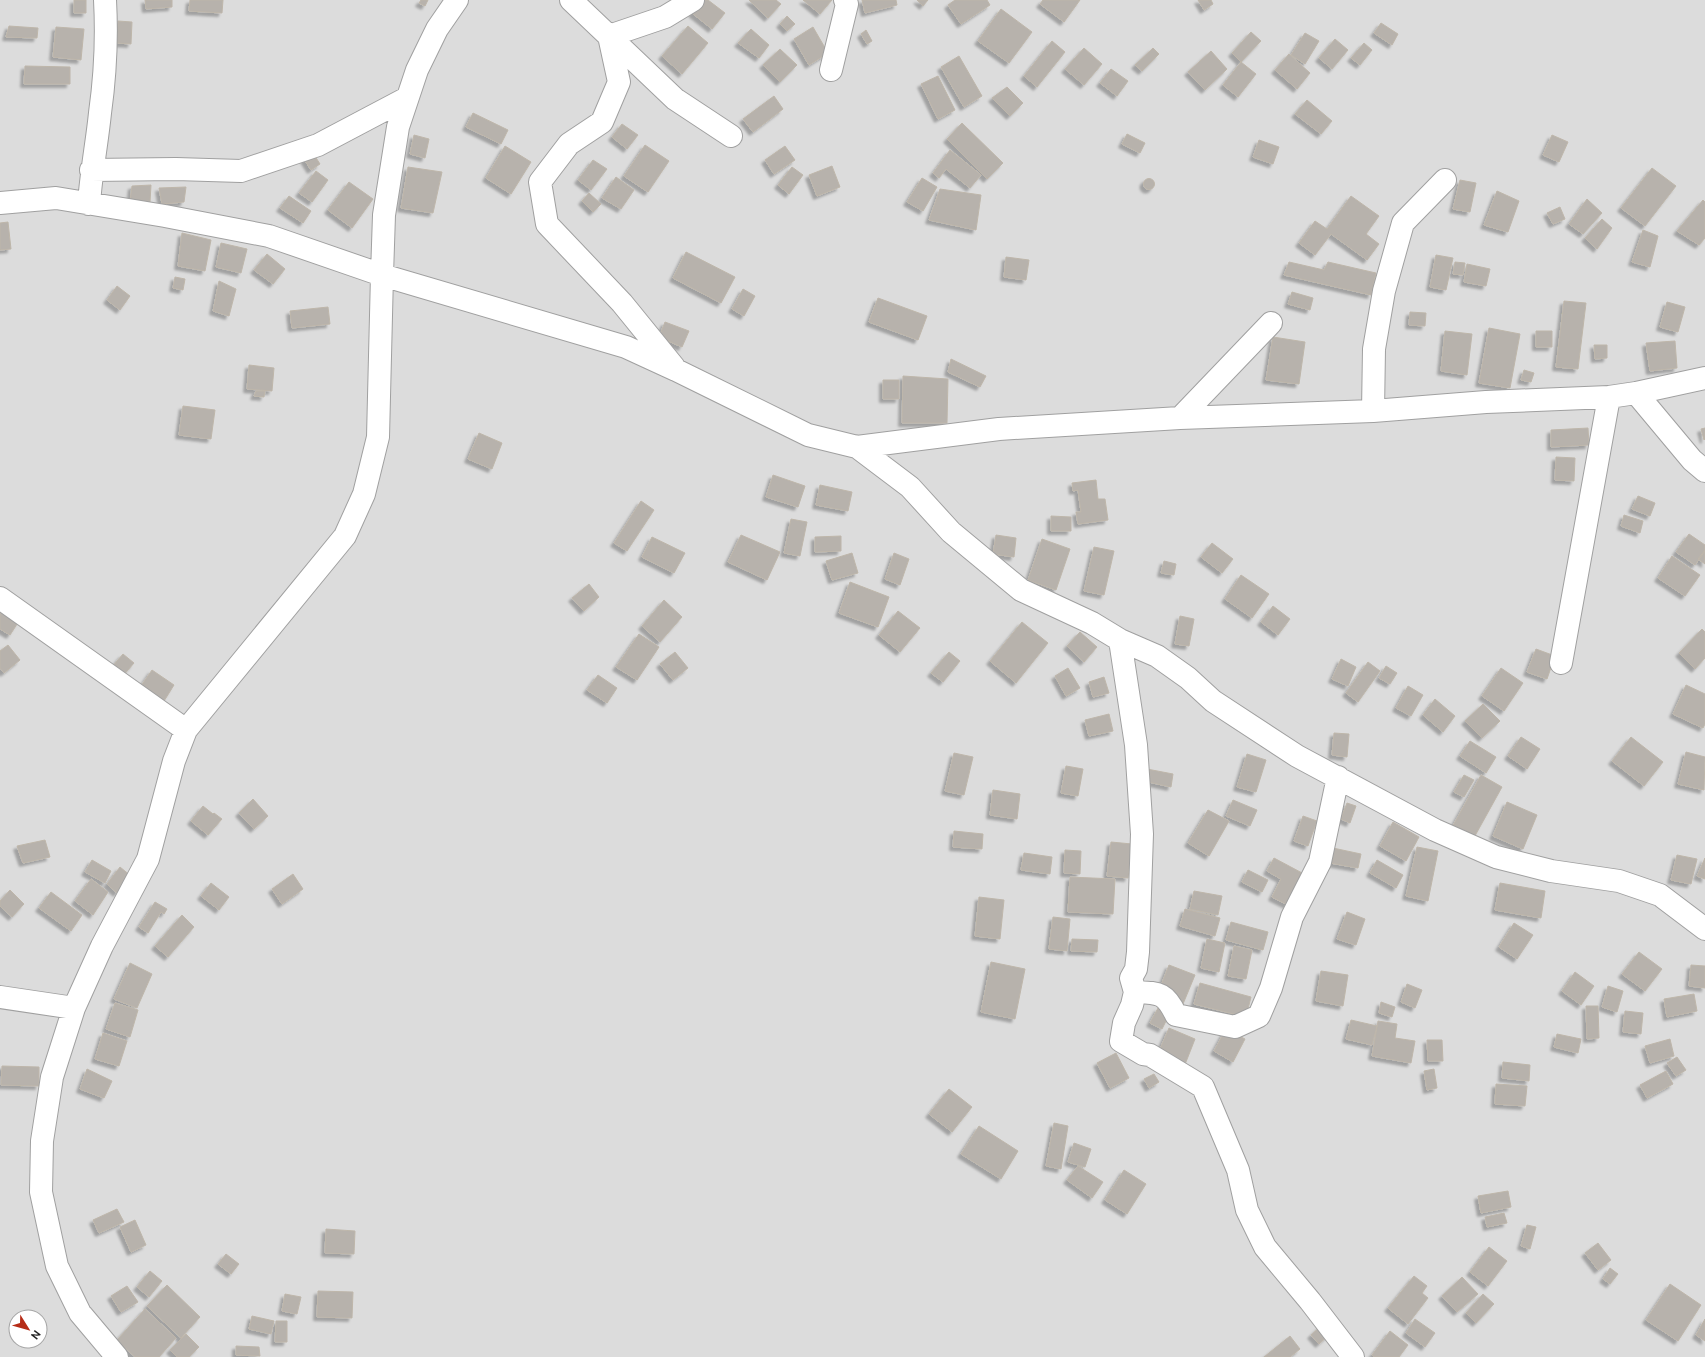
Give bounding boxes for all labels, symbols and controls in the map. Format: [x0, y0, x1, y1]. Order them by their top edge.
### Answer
north arrow [8, 1309, 48, 1349]
text: N [29, 1328, 43, 1342]

